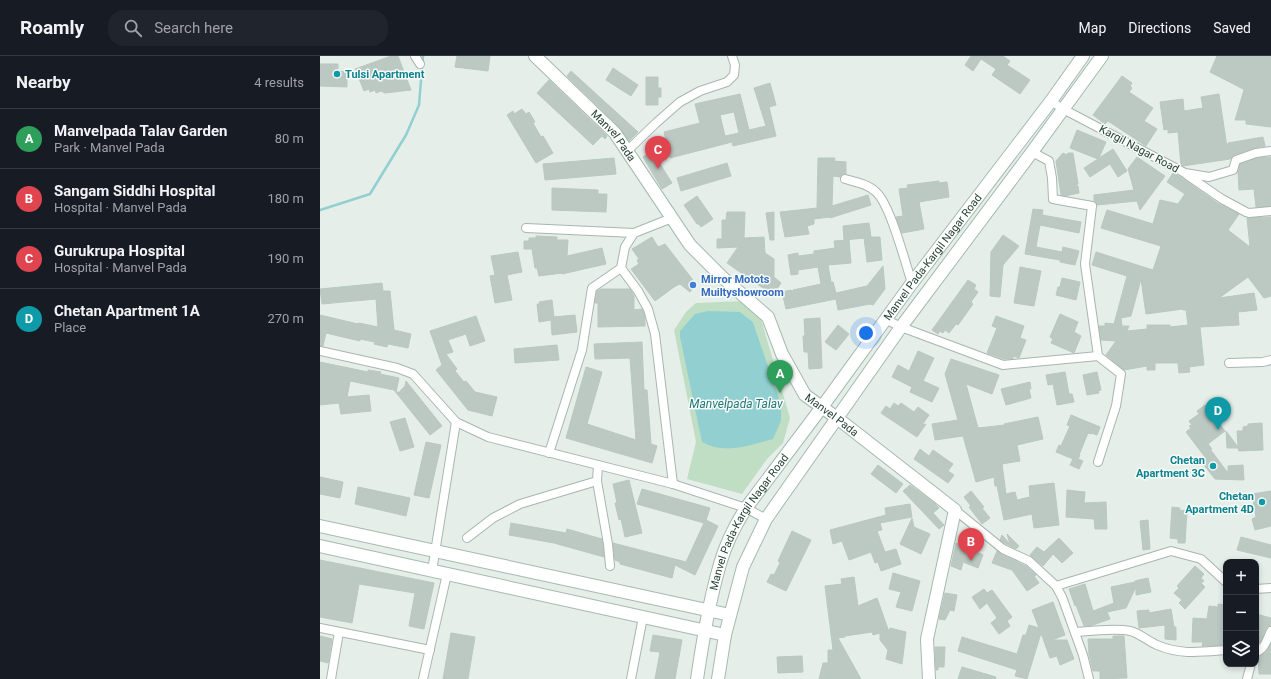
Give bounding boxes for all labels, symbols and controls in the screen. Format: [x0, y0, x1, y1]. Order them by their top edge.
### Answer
search box [108, 10, 388, 46]
text: Roamly [20, 16, 84, 39]
icon: search [122, 17, 144, 39]
text: Search here [154, 19, 233, 37]
text: Map [1079, 20, 1106, 36]
text: Directions [1128, 20, 1191, 36]
text: Saved [1213, 20, 1251, 36]
place label: Tulsi Apartment [345, 68, 425, 81]
marker: Tulsi Apartment [332, 69, 342, 79]
text: Nearby [16, 72, 71, 92]
text: 4 results [254, 75, 304, 90]
street label: Manvel Pada [588, 107, 639, 164]
text: Manvelpada Talav Garden [54, 122, 227, 140]
street label: Kargil Nagar Road [1097, 122, 1181, 176]
text: A [25, 131, 33, 146]
text: 80 m [275, 131, 304, 146]
pin: C [645, 136, 671, 169]
text: Park · Manvel Pada [54, 140, 165, 155]
text: Sangam Siddhi Hospital [54, 182, 215, 200]
text: B [25, 191, 33, 206]
text: 180 m [267, 191, 304, 206]
street label: Manvel Pada-Kargil Nagar Road [881, 191, 984, 323]
text: Hospital · Manvel Pada [54, 200, 187, 215]
text: Gurukrupa Hospital [54, 242, 185, 260]
text: C [25, 251, 33, 266]
text: 190 m [267, 251, 304, 266]
text: Hospital · Manvel Pada [54, 260, 187, 275]
place label: Mirror Motots Muiltyshowroom [701, 273, 784, 299]
marker: Mirror Motots Muiltyshowroom [688, 280, 698, 290]
text: Chetan Apartment 1A [54, 302, 200, 320]
text: D [25, 311, 33, 326]
text: 270 m [267, 311, 304, 326]
text: Place [54, 320, 86, 335]
your location [856, 323, 876, 343]
pin: A [767, 360, 793, 393]
street label: Manvel Pada [803, 391, 861, 439]
water label: Manvelpada Talav [689, 397, 783, 411]
pin: D [1205, 397, 1231, 430]
street label: Manvel Pada-Kargil Nagar Road [707, 451, 791, 592]
place label: Chetan Apartment 3C [1136, 454, 1205, 480]
marker: Chetan Apartment 3C [1208, 461, 1218, 471]
place label: Chetan Apartment 4D [1185, 490, 1254, 516]
marker: Chetan Apartment 4D [1257, 497, 1267, 507]
pin: B [958, 528, 984, 561]
map controls [1223, 559, 1259, 667]
button: + [1223, 559, 1259, 595]
button: − [1223, 595, 1259, 631]
button: layers [1223, 631, 1259, 667]

